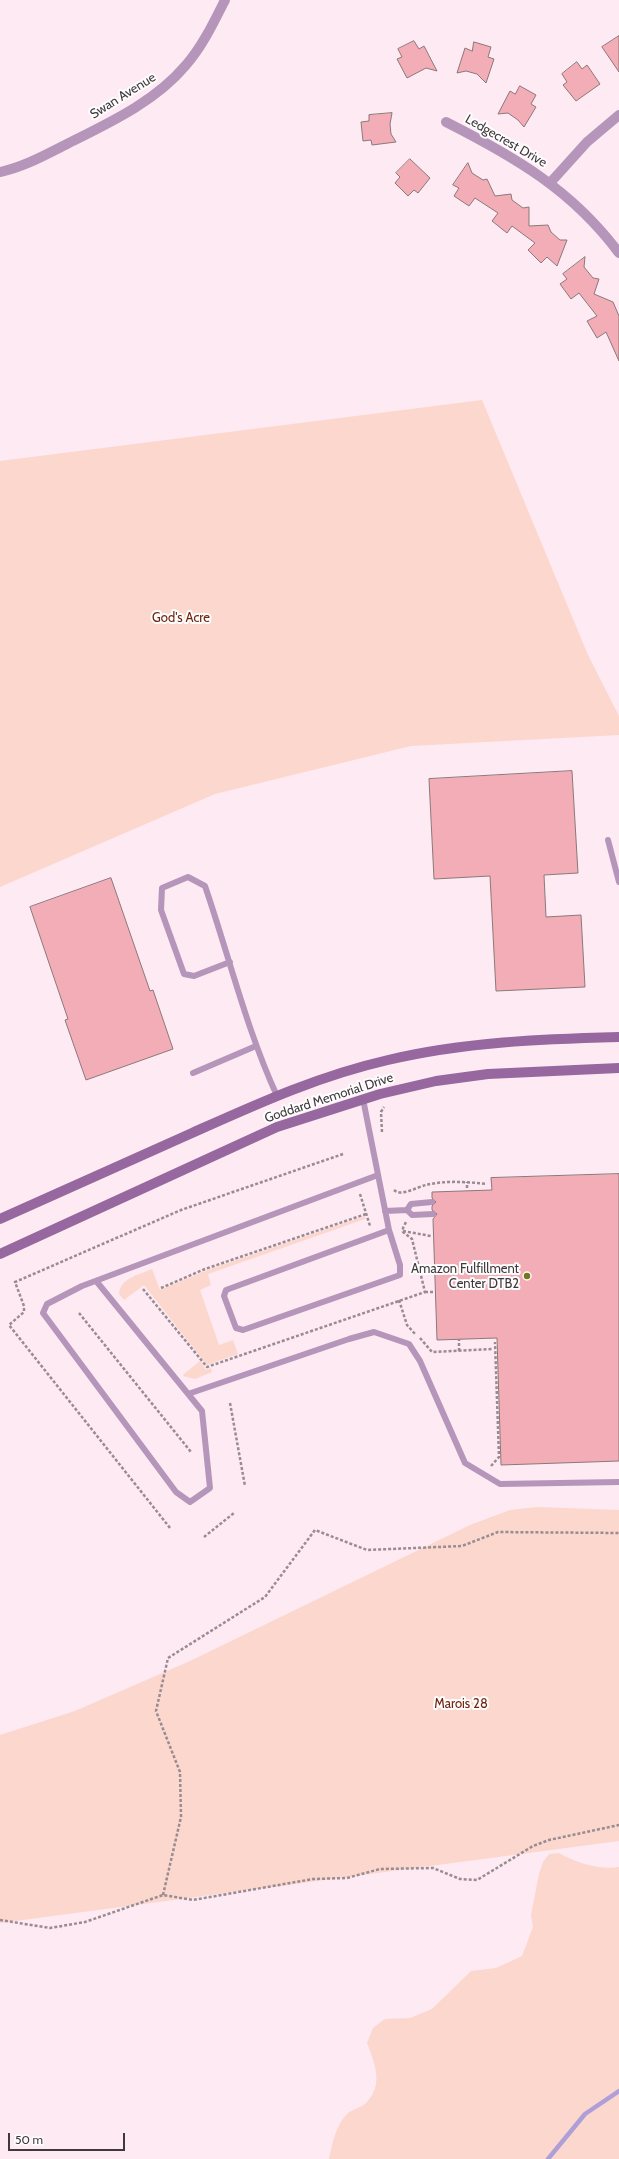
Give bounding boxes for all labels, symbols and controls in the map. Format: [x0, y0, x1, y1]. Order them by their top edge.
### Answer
street label: Swan Avenue [87, 70, 159, 122]
street label: Ledgecrest Drive [462, 111, 550, 171]
park label: God's Acre [152, 610, 210, 626]
street label: Goddard Memorial Drive [263, 1070, 395, 1126]
place label: Amazon Fulfillment Center DTB2 [411, 1261, 519, 1292]
marker: Amazon Fulfillment Center DTB2 [522, 1271, 532, 1281]
park label: Marois 28 [434, 1696, 488, 1712]
scale bar [10, 2125, 127, 2151]
text: 50 m [15, 2132, 43, 2147]

